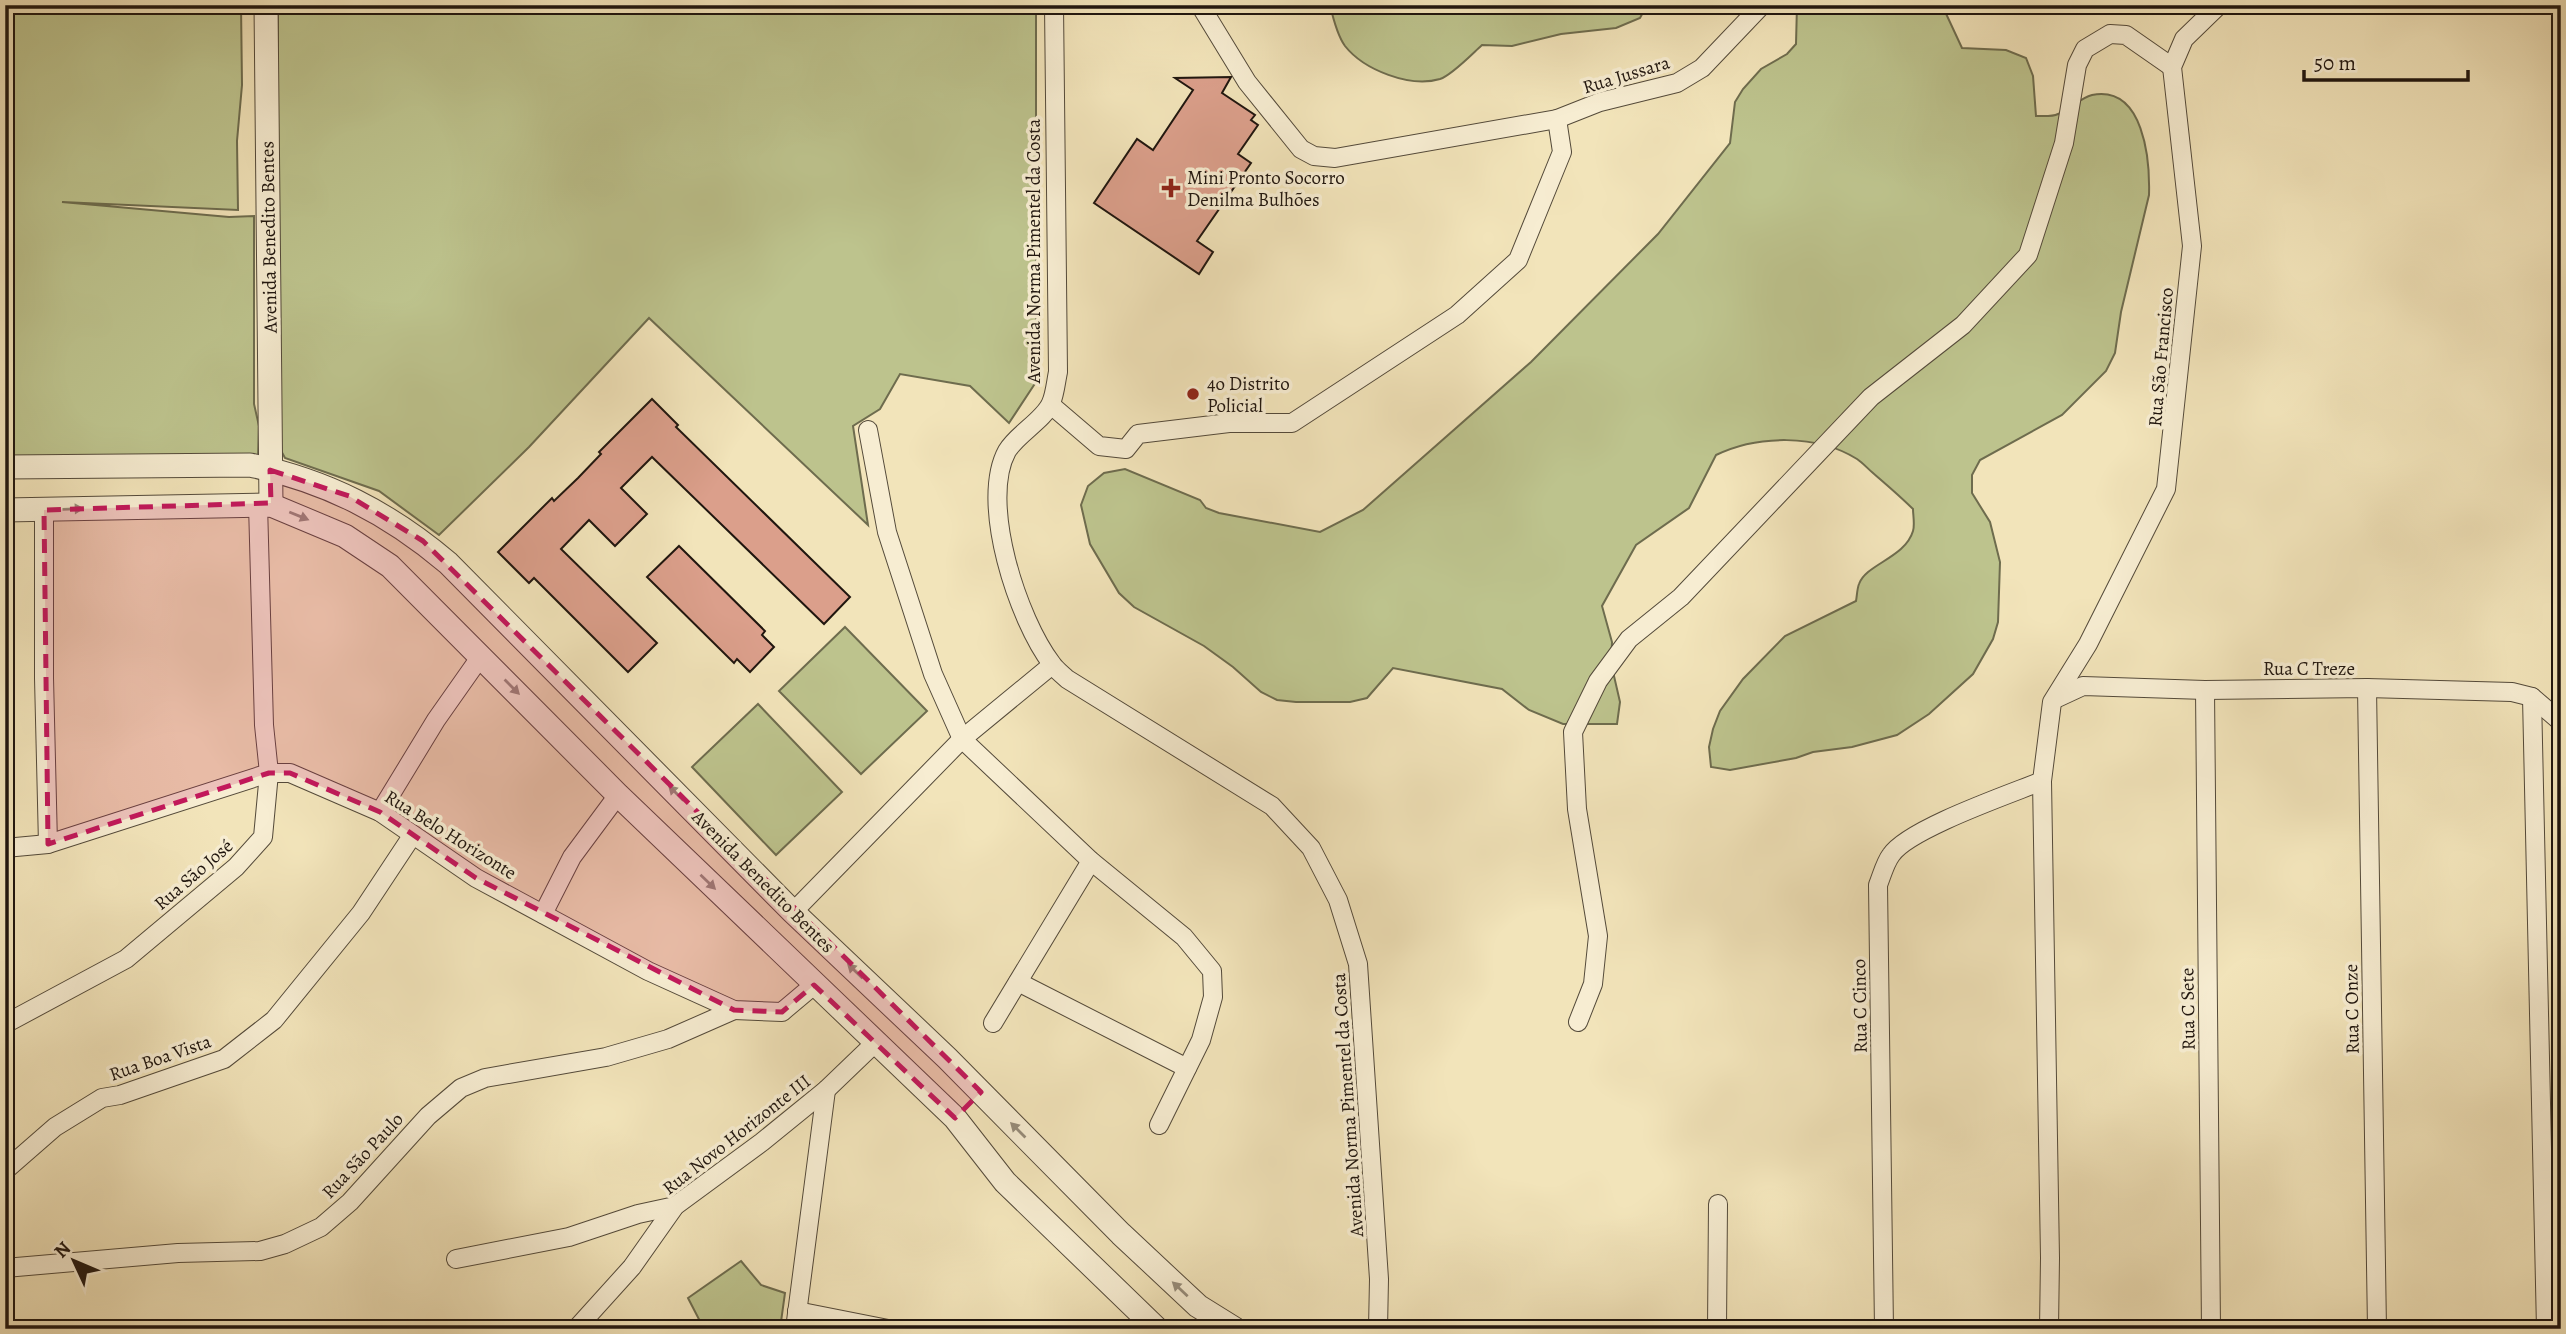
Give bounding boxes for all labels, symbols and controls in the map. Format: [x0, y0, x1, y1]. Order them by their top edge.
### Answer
scale bar [2304, 38, 2468, 82]
street label: Rua Jussara [1579, 49, 1673, 101]
text: 50 m [2314, 49, 2356, 77]
street label: Avenida Norma Pimentel da Costa [1021, 119, 1047, 384]
street label: Avenida Benedito Bentes [254, 141, 284, 334]
place label: Mini Pronto Socorro Denilma Bulhões [1187, 165, 1345, 213]
marker: Mini Pronto Socorro Denilma Bulhões [1161, 178, 1181, 198]
street label: Rua São Francisco [2142, 286, 2180, 428]
place label: 4o Distrito Policial [1207, 371, 1290, 419]
marker: 4o Distrito Policial [1185, 386, 1201, 402]
one-way arrow [63, 503, 85, 514]
one-way arrow [288, 510, 309, 521]
street label: Rua C Treze [2263, 656, 2355, 682]
one-way arrow [503, 679, 520, 696]
street label: Rua Belo Horizonte [380, 784, 521, 886]
one-way arrow [668, 785, 685, 802]
street label: Avenida Benedito Bentes [685, 804, 840, 959]
street label: Rua São José [149, 833, 239, 916]
one-way arrow [699, 874, 716, 890]
street label: Rua C Cinco [1846, 959, 1874, 1053]
one-way arrow [847, 963, 864, 979]
street label: Rua C Onze [2338, 964, 2366, 1054]
street label: Rua C Sete [2174, 967, 2202, 1050]
street label: Avenida Norma Pimentel da Costa [1326, 972, 1370, 1239]
street label: Rua Boa Vista [106, 1028, 215, 1088]
street label: Rua Novo Horizonte III [657, 1069, 816, 1201]
street label: Rua São Paulo [316, 1107, 409, 1204]
one-way arrow [1010, 1121, 1027, 1138]
north arrow [38, 1226, 108, 1296]
text: N [48, 1236, 77, 1264]
one-way arrow [1172, 1282, 1189, 1298]

